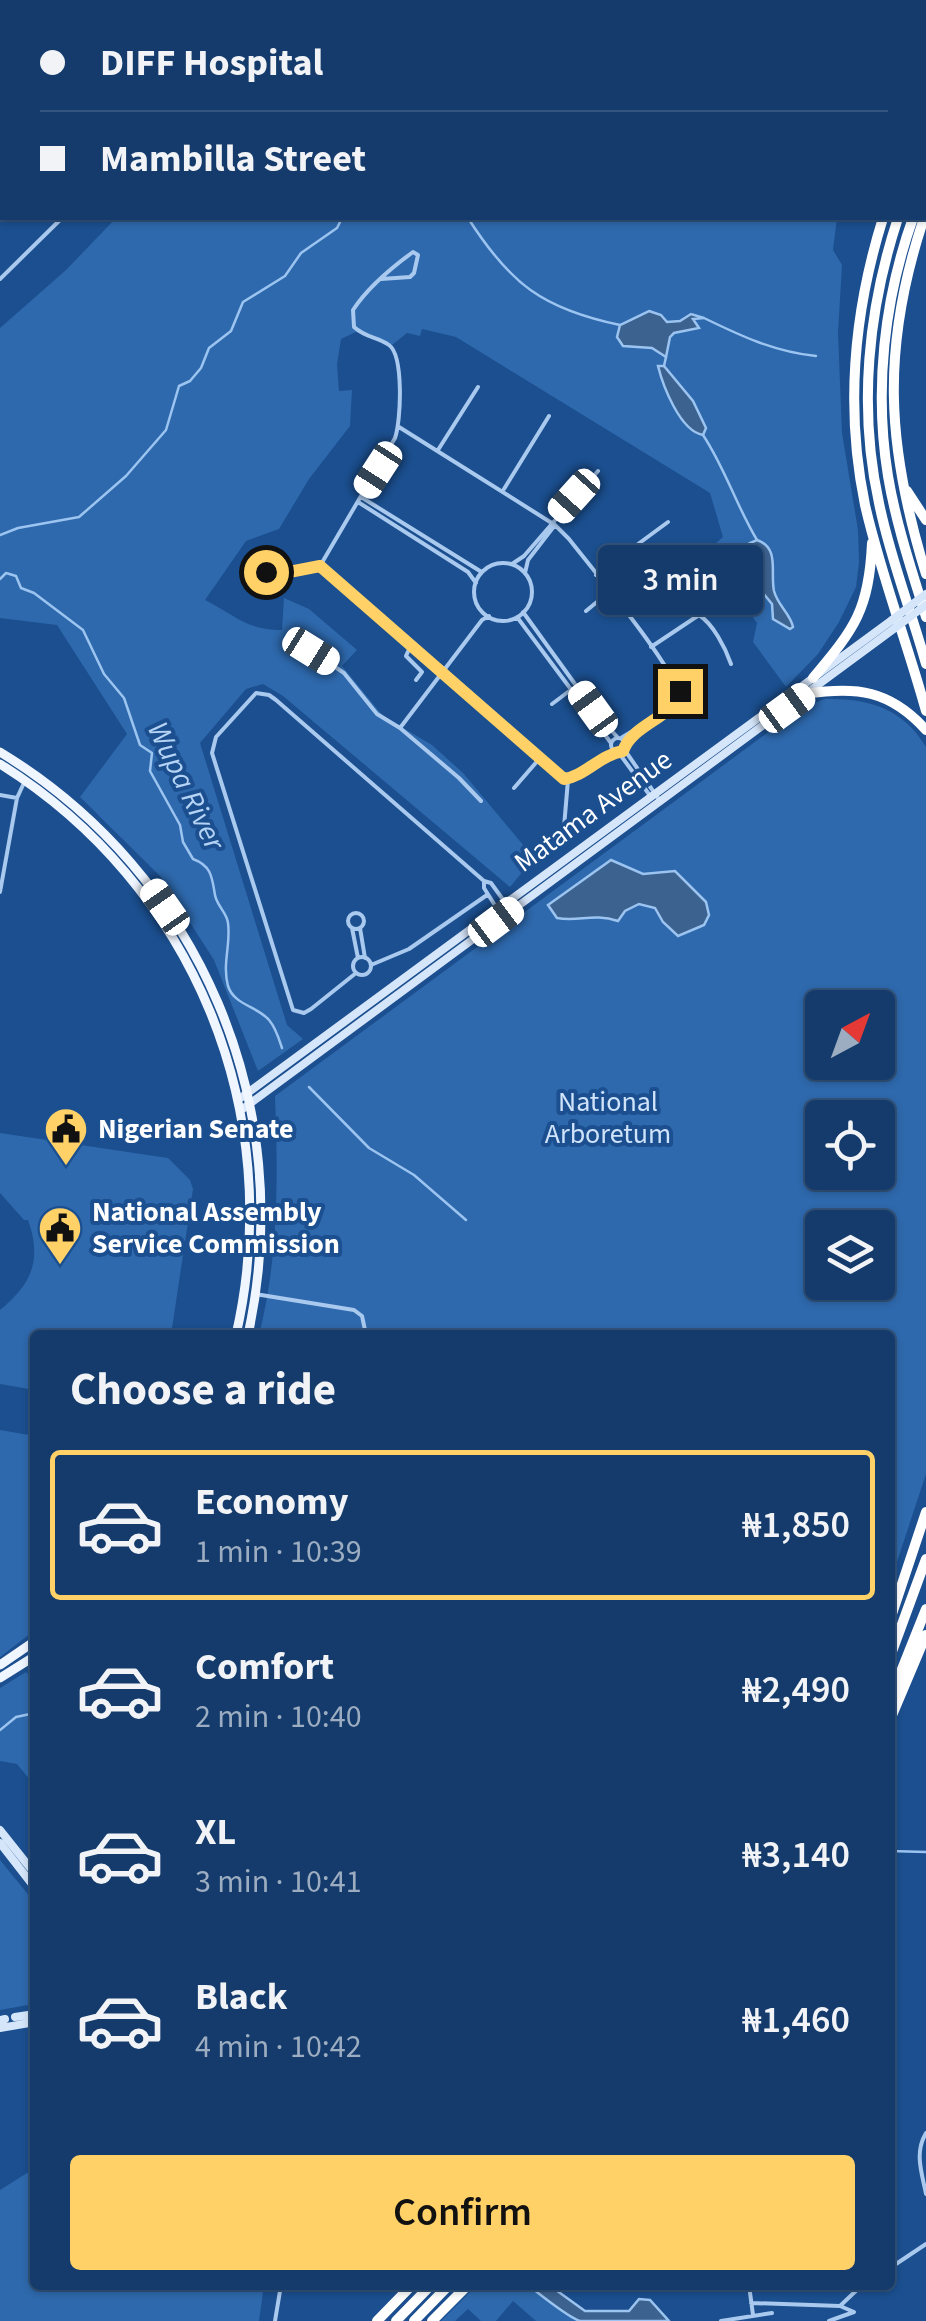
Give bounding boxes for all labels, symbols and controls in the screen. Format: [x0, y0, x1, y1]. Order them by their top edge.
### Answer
text: DIFF Hospital [100, 36, 323, 90]
text: Mambilla Street [100, 132, 366, 186]
car [349, 437, 407, 503]
car [543, 464, 605, 528]
callout: 3 min [598, 546, 762, 616]
route start [244, 550, 289, 595]
text: 3 min [642, 557, 719, 603]
car [278, 622, 344, 680]
route end [658, 669, 703, 714]
car [563, 676, 623, 742]
car [754, 678, 820, 738]
water label: Wupa River [136, 714, 236, 859]
street label: Matama Avenue [506, 740, 680, 882]
car [136, 874, 194, 940]
car [463, 892, 529, 952]
north arrow [805, 990, 895, 1080]
map controls [805, 990, 895, 1300]
park label: National Arboretum [545, 1082, 671, 1154]
button: locate [805, 1100, 895, 1190]
public building icon: Nigerian Senate [43, 1106, 89, 1167]
place label: Nigerian Senate [98, 1109, 294, 1149]
place label: National Assembly Service Commission [92, 1192, 340, 1264]
public building icon: National Assembly Service Commission [37, 1205, 83, 1266]
button: layers [805, 1210, 895, 1300]
text: Choose a ride [70, 1358, 336, 1422]
text: Economy [195, 1475, 348, 1529]
icon: car [75, 1480, 165, 1570]
text: ₦1,850 [742, 1498, 850, 1552]
text: 1 min · 10:39 [195, 1529, 362, 1575]
text: Comfort [195, 1640, 334, 1694]
icon: car [75, 1645, 165, 1735]
text: ₦2,490 [742, 1663, 850, 1717]
text: 2 min · 10:40 [195, 1694, 362, 1740]
text: XL [195, 1805, 236, 1859]
icon: car [75, 1810, 165, 1900]
text: ₦3,140 [742, 1828, 850, 1882]
text: 3 min · 10:41 [195, 1859, 362, 1905]
text: Black [195, 1970, 288, 2024]
icon: car [75, 1975, 165, 2065]
text: ₦1,460 [742, 1993, 850, 2047]
text: 4 min · 10:42 [195, 2024, 362, 2070]
button: Confirm [70, 2155, 855, 2270]

